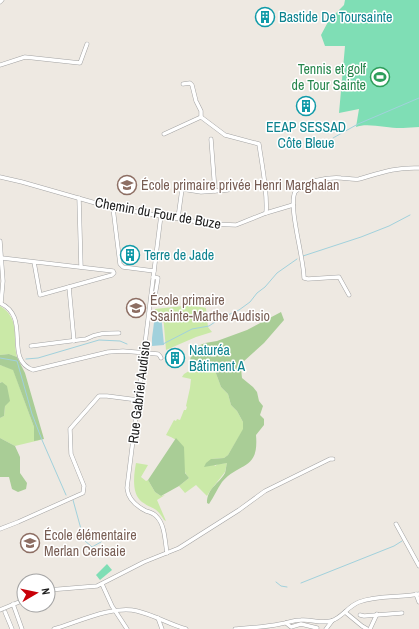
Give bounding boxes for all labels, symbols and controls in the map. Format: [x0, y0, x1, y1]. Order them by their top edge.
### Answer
building icon: Bastide De Toursainte [254, 6, 276, 28]
place label: Bastide De Toursainte [279, 8, 392, 26]
place label: Tennis et golf de Tour Sainte [292, 60, 367, 94]
sports icon: Tennis et golf de Tour Sainte [369, 66, 391, 88]
building icon: EEAP SESSAD Côte Bleue [295, 95, 317, 117]
place label: EEAP SESSAD Côte Bleue [266, 118, 346, 152]
school or university icon: École primaire privée Henri Marghalan [116, 174, 138, 196]
place label: École primaire privée Henri Marghalan [141, 176, 339, 194]
street label: Chemin du Four de Buze [94, 193, 222, 233]
building icon: Terre de Jade [119, 244, 141, 266]
place label: Terre de Jade [144, 246, 214, 264]
place label: École primaire Ssainte-Marthe Audisio [150, 291, 270, 325]
school or university icon: École primaire Ssainte-Marthe Audisio [125, 297, 147, 319]
street label: Rue Gabriel Audisio [124, 340, 154, 444]
place label: Naturéa Bâtiment A [189, 341, 246, 375]
building icon: Naturéa Bâtiment A [164, 347, 186, 369]
place label: École élémentaire Merlan Cerisaie [44, 526, 137, 560]
school or university icon: École élémentaire Merlan Cerisaie [19, 532, 41, 554]
north arrow [16, 573, 56, 613]
text: N [38, 587, 53, 596]

